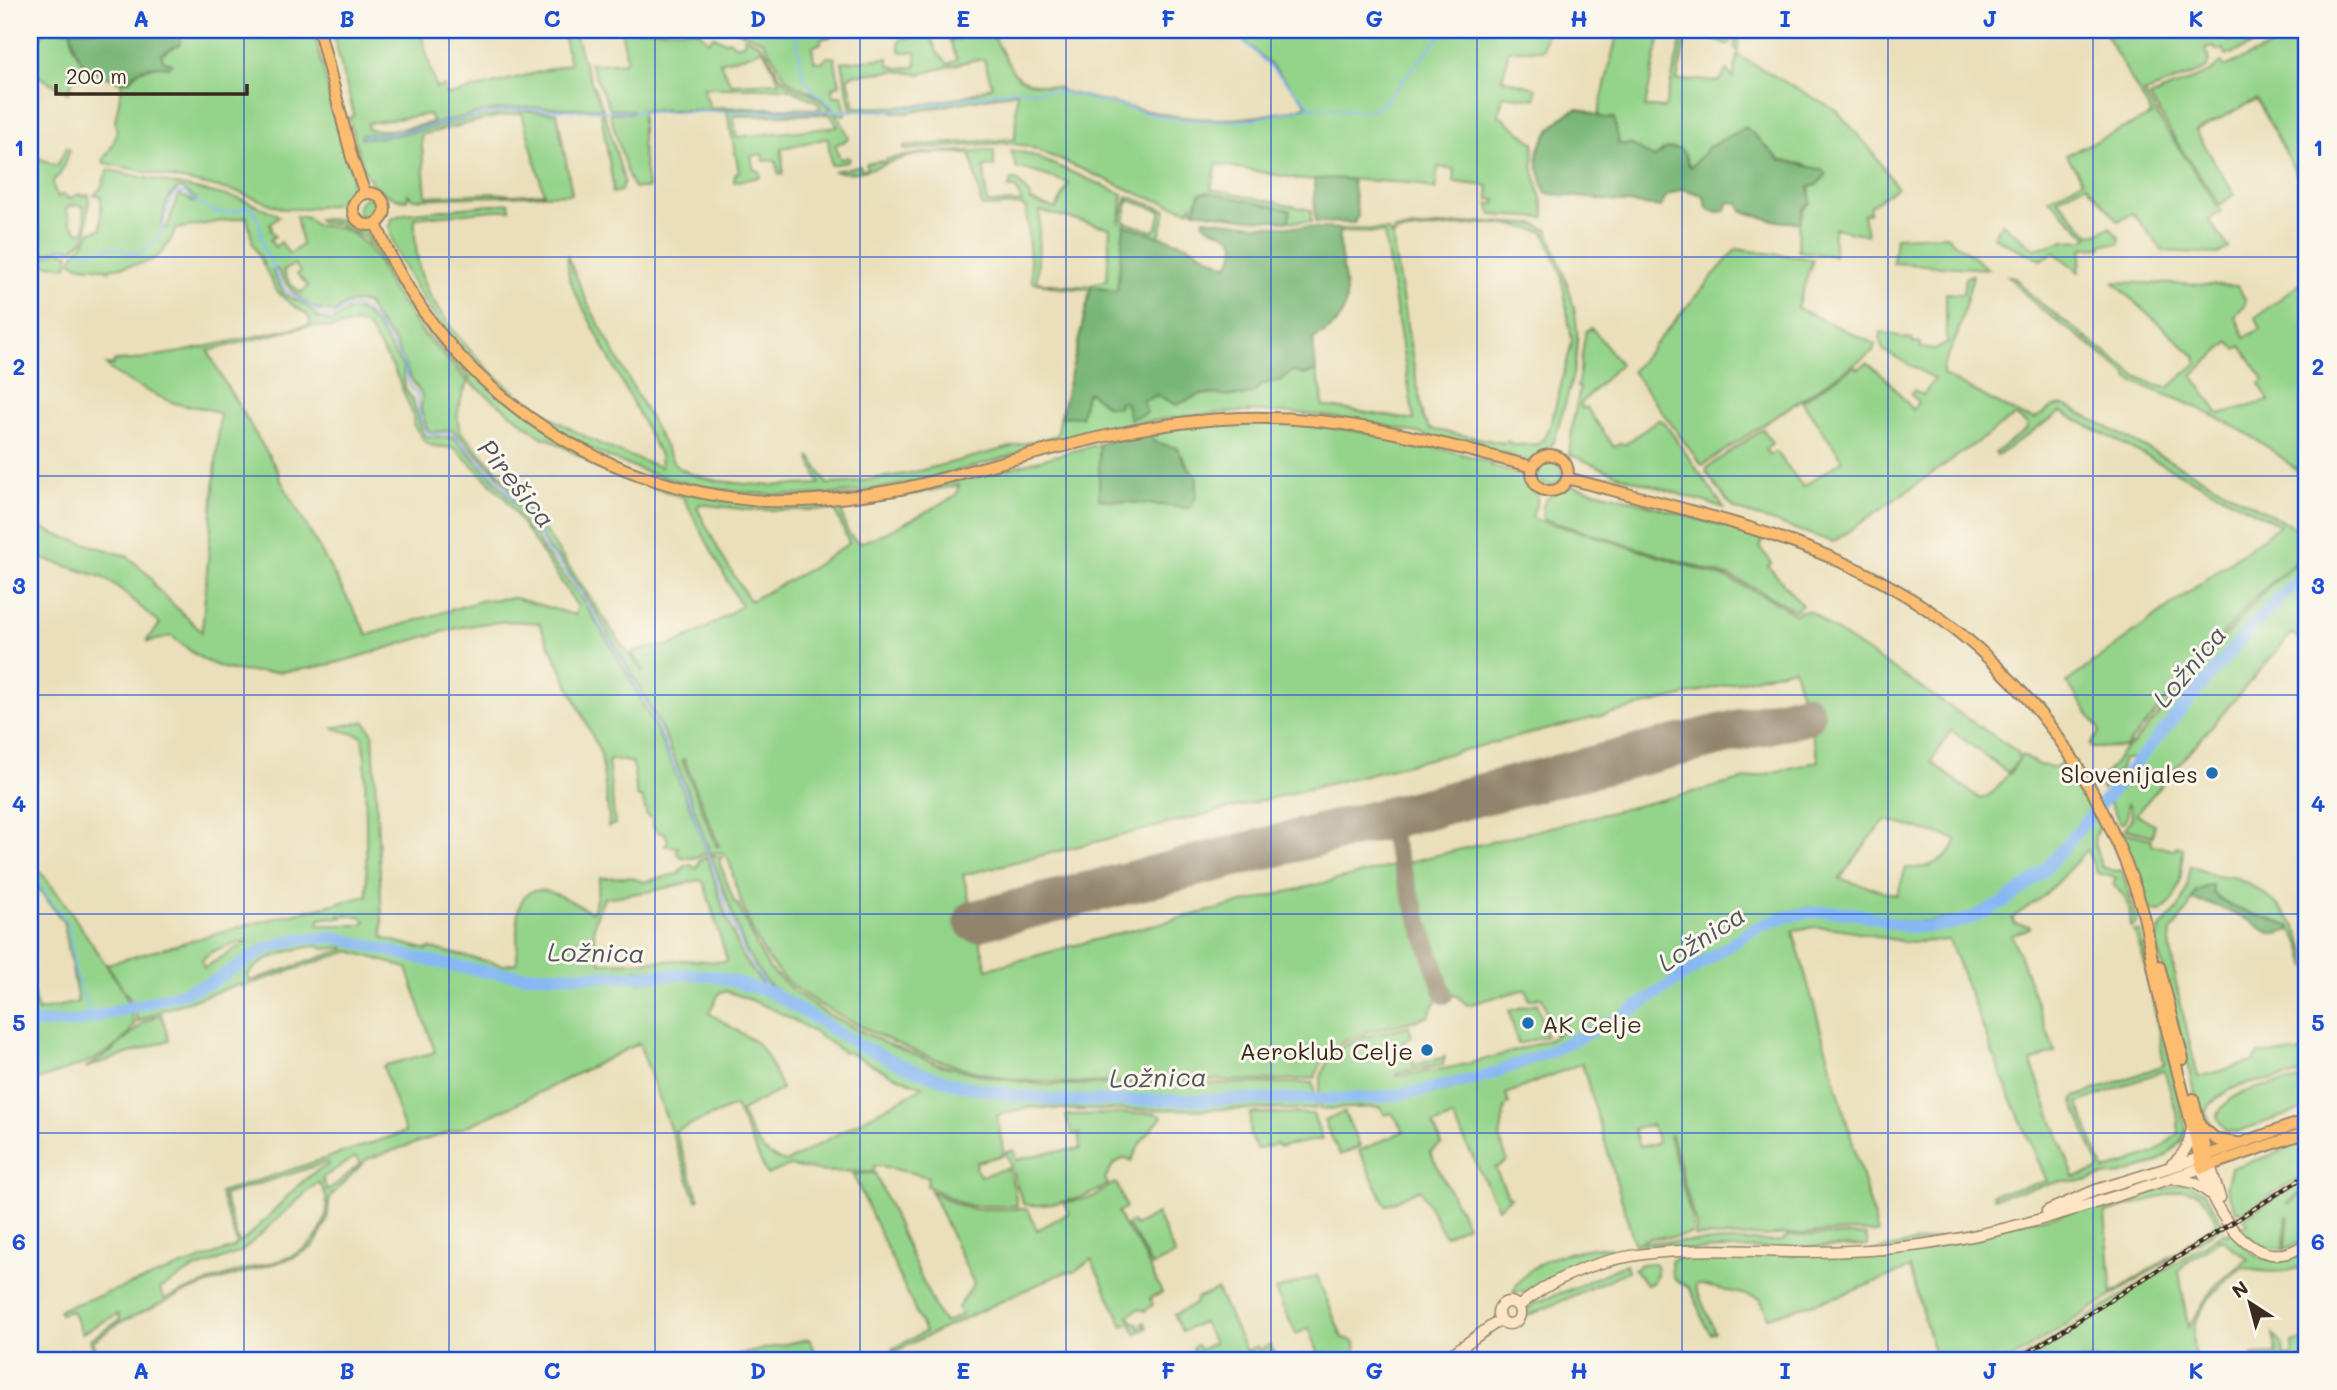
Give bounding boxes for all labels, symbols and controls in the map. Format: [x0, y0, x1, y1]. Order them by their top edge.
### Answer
text: A [133, 3, 149, 33]
text: B [339, 3, 355, 33]
text: C [543, 3, 561, 33]
text: D [750, 3, 766, 33]
text: E [956, 3, 970, 33]
text: F [1161, 3, 1175, 33]
text: G [1365, 3, 1383, 33]
text: H [1570, 3, 1588, 33]
text: I [1779, 3, 1791, 33]
text: J [1982, 3, 1998, 33]
text: K [2188, 3, 2204, 33]
scale bar [56, 52, 247, 96]
text: 200 m [66, 62, 127, 89]
text: 1 [14, 132, 24, 162]
text: 1 [2313, 132, 2323, 162]
text: 2 [13, 351, 25, 381]
text: 2 [2312, 351, 2324, 381]
water label: Pirešica [471, 431, 563, 535]
text: 3 [12, 570, 26, 600]
text: 3 [2311, 570, 2325, 600]
water label: Ložnica [2145, 618, 2233, 714]
place label: Slovenijales [2060, 758, 2198, 789]
marker: Slovenijales [2204, 765, 2220, 781]
text: 4 [12, 788, 26, 818]
text: 4 [2311, 788, 2325, 818]
water label: Ložnica [1651, 897, 1751, 979]
water label: Ložnica [547, 934, 645, 970]
text: 5 [12, 1007, 26, 1037]
text: 5 [2311, 1007, 2325, 1037]
place label: AK Celje [1542, 1008, 1642, 1039]
marker: AK Celje [1520, 1015, 1536, 1031]
place label: Aeroklub Celje [1239, 1035, 1413, 1066]
marker: Aeroklub Celje [1419, 1042, 1435, 1058]
water label: Ložnica [1109, 1059, 1207, 1095]
text: 6 [12, 1226, 26, 1256]
text: 6 [2311, 1226, 2325, 1256]
north arrow [2214, 1268, 2284, 1338]
text: N [2227, 1274, 2253, 1303]
text: A [133, 1355, 149, 1385]
text: B [339, 1355, 355, 1385]
text: C [543, 1355, 561, 1385]
text: D [750, 1355, 766, 1385]
text: E [956, 1355, 970, 1385]
text: F [1161, 1355, 1175, 1385]
text: G [1365, 1355, 1383, 1385]
text: H [1570, 1355, 1588, 1385]
text: I [1779, 1355, 1791, 1385]
text: J [1982, 1355, 1998, 1385]
text: K [2188, 1355, 2204, 1385]

